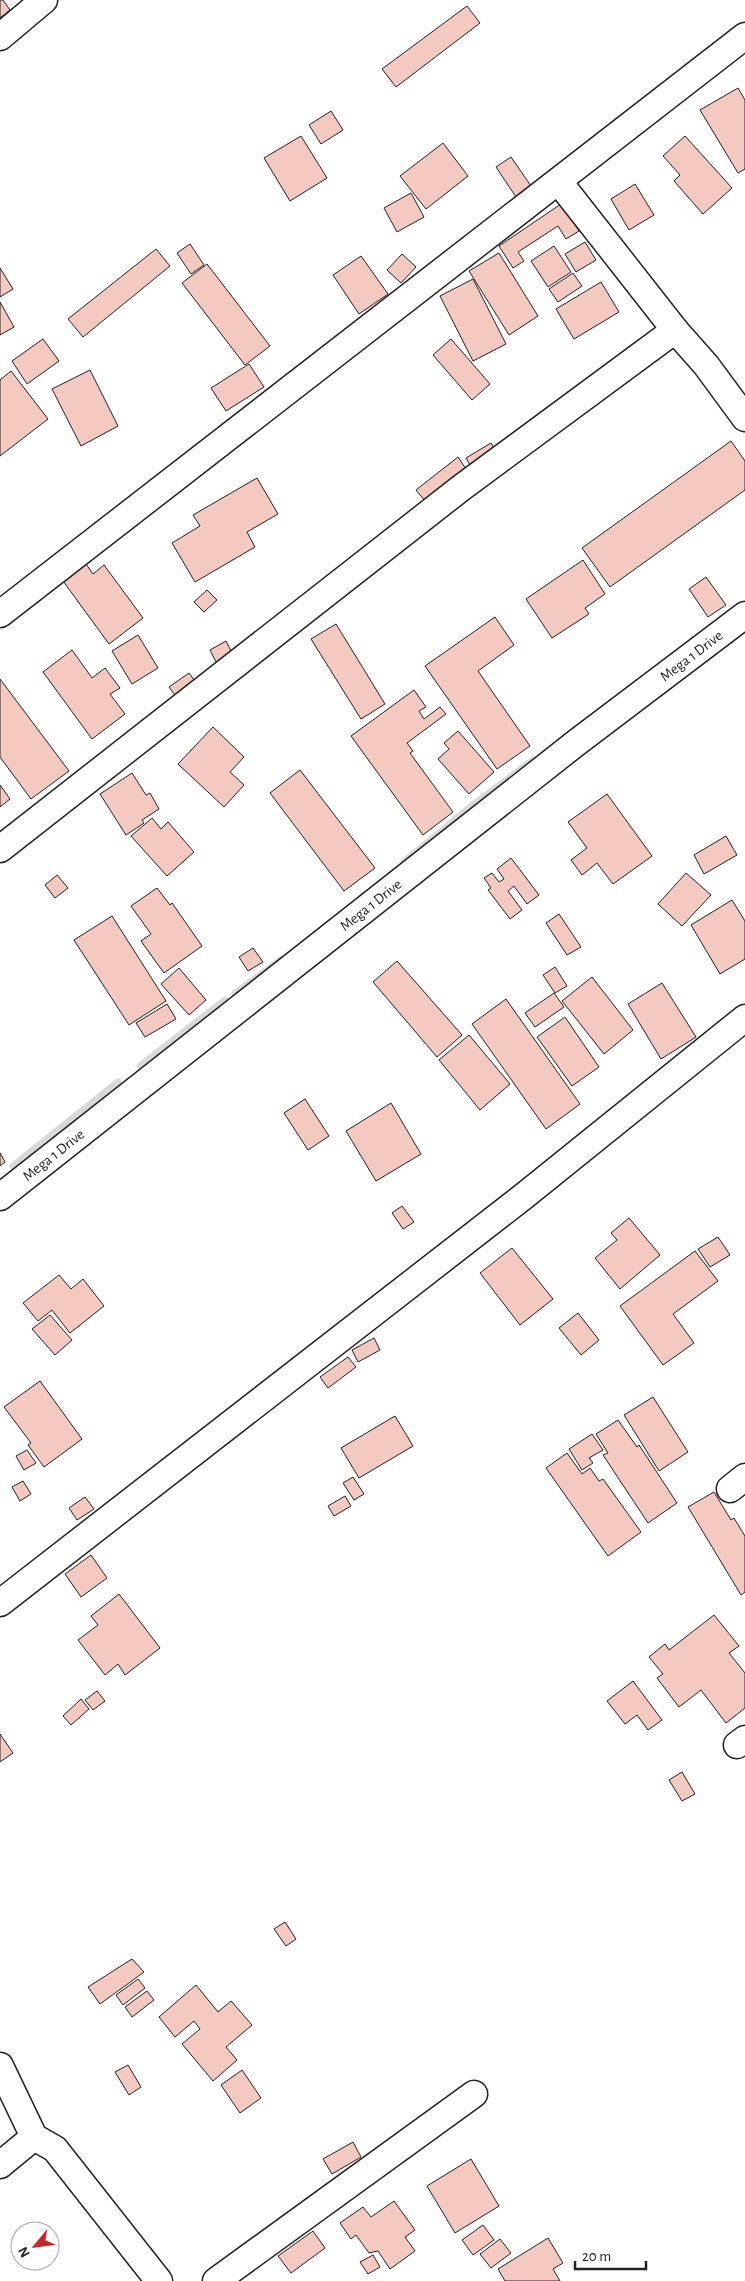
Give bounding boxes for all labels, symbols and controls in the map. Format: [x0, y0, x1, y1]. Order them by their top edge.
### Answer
street label: Mega 1 Drive [658, 628, 726, 684]
street label: Mega 1 Drive [337, 876, 405, 934]
street label: Mega 1 Drive [20, 1127, 87, 1184]
north arrow [10, 2221, 60, 2271]
scale bar [575, 2238, 646, 2270]
text: N [16, 2244, 33, 2259]
text: 20 m [582, 2249, 611, 2264]

